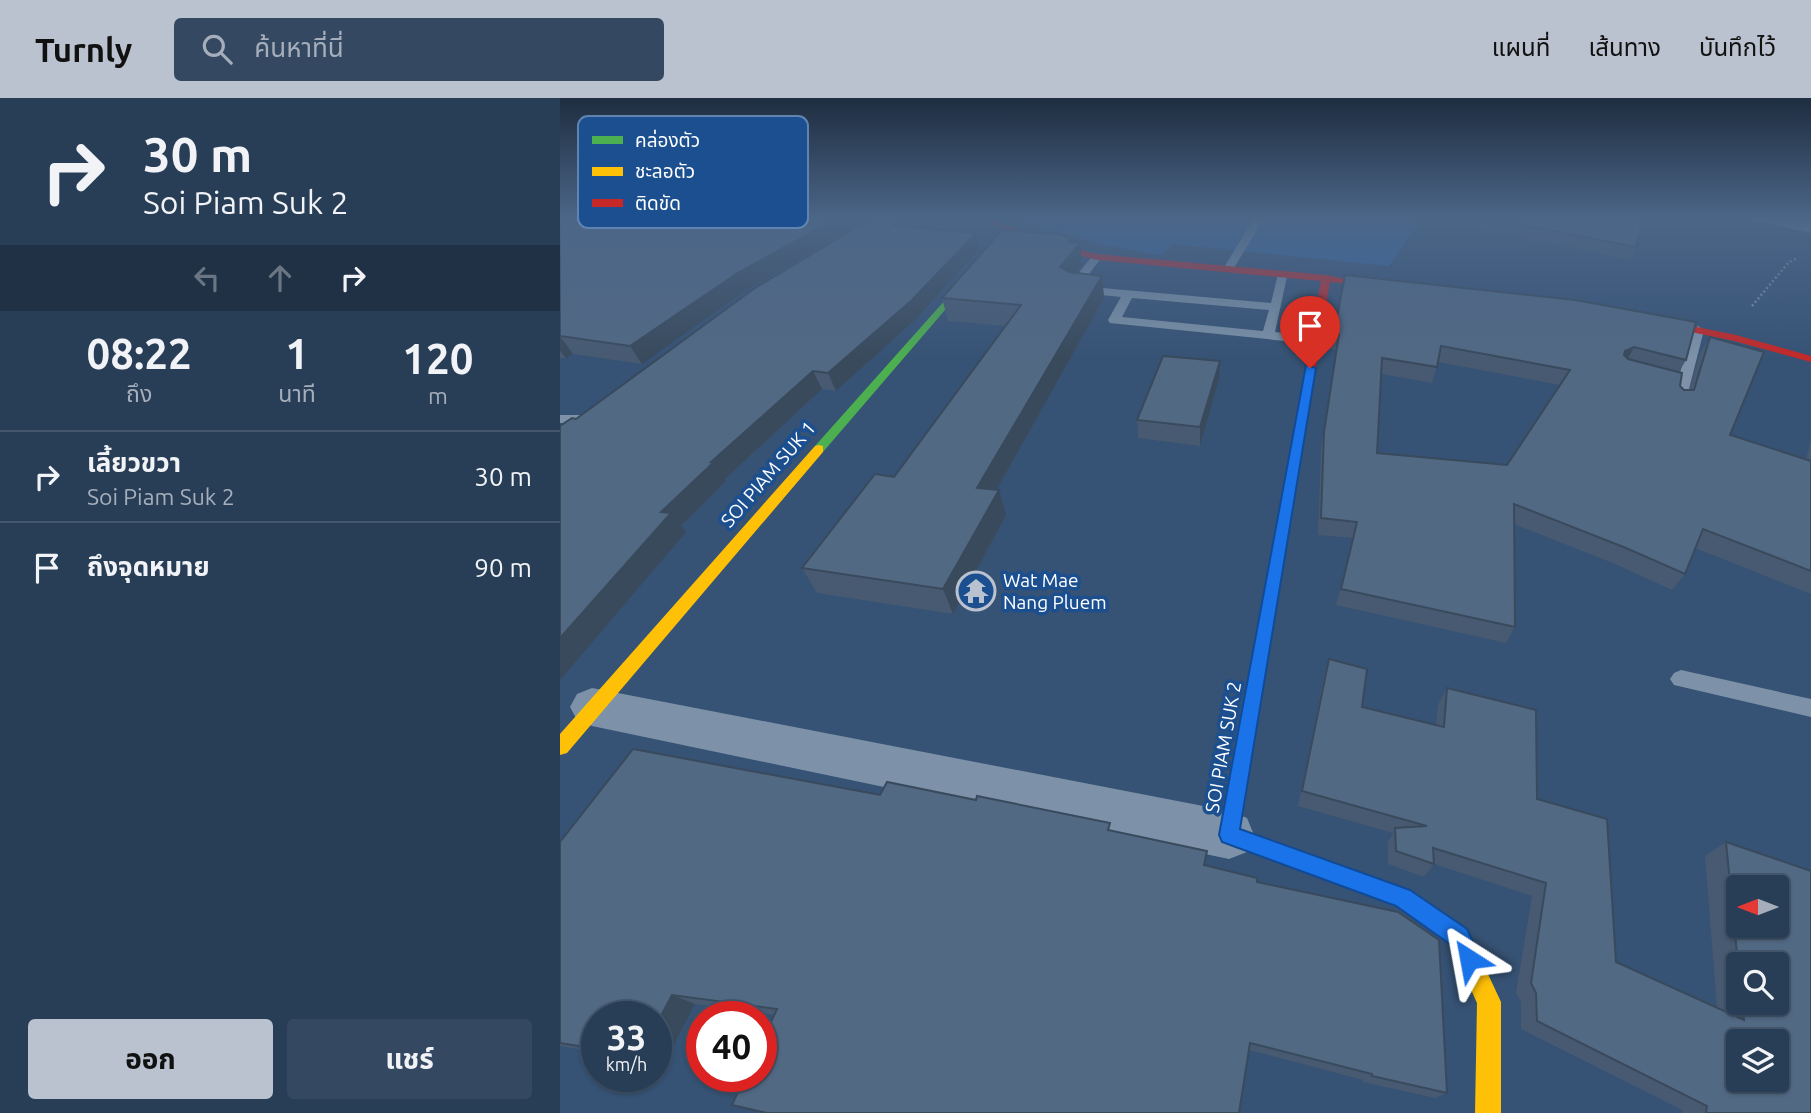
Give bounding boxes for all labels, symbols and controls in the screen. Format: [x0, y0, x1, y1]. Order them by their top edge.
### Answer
search box [174, 18, 664, 81]
icon: search [198, 30, 236, 68]
text: Turnly [35, 31, 132, 68]
text: ค้นหาที่นี่ [254, 33, 344, 62]
text: แผนที่ [1492, 34, 1550, 61]
text: เส้นทาง [1588, 34, 1661, 61]
text: บันทึกไว้ [1699, 34, 1776, 61]
legend [578, 116, 808, 228]
icon: right [28, 126, 119, 217]
text: 30 m [143, 126, 252, 181]
text: คล่องตัว [635, 129, 700, 151]
text: ชะลอตัว [635, 160, 695, 182]
text: Soi Piam Suk 2 [143, 184, 348, 220]
text: ติดขัด [635, 192, 681, 214]
icon: left [188, 259, 226, 297]
icon: ahead [261, 259, 299, 297]
icon: right [334, 259, 372, 297]
pin [1280, 296, 1340, 368]
icon: arrive [1291, 307, 1329, 345]
text: 08:22 [87, 330, 192, 377]
text: 1 [285, 330, 309, 377]
text: 120 [402, 335, 473, 382]
text: ถึง [126, 381, 152, 406]
text: นาที [278, 381, 316, 406]
text: m [428, 383, 448, 408]
street label: SOI PIAM SUK 1 [716, 417, 820, 531]
text: เลี้ยวขวา [87, 448, 181, 477]
icon: right [28, 458, 66, 496]
text: 30 m [474, 462, 532, 491]
text: Soi Piam Suk 2 [87, 484, 235, 509]
icon: arrive [28, 549, 66, 587]
text: ถึงจุดหมาย [87, 552, 210, 581]
text: 90 m [474, 553, 532, 582]
place label: Wat Mae Nang Pluem [1003, 569, 1107, 613]
temple icon: Wat Mae Nang Pluem [955, 570, 997, 612]
street label: SOI PIAM SUK 2 [1201, 680, 1245, 814]
north arrow [1726, 875, 1788, 938]
map controls [1726, 875, 1789, 1092]
position arrow [1432, 922, 1506, 996]
button: search [1726, 952, 1789, 1015]
speed limit sign: 40 [686, 1001, 777, 1092]
text: 33 [607, 1017, 646, 1057]
button: ออก [28, 1019, 273, 1099]
button: แชร์ [287, 1019, 532, 1099]
button: layers [1726, 1029, 1789, 1092]
text: km/h [606, 1054, 647, 1074]

